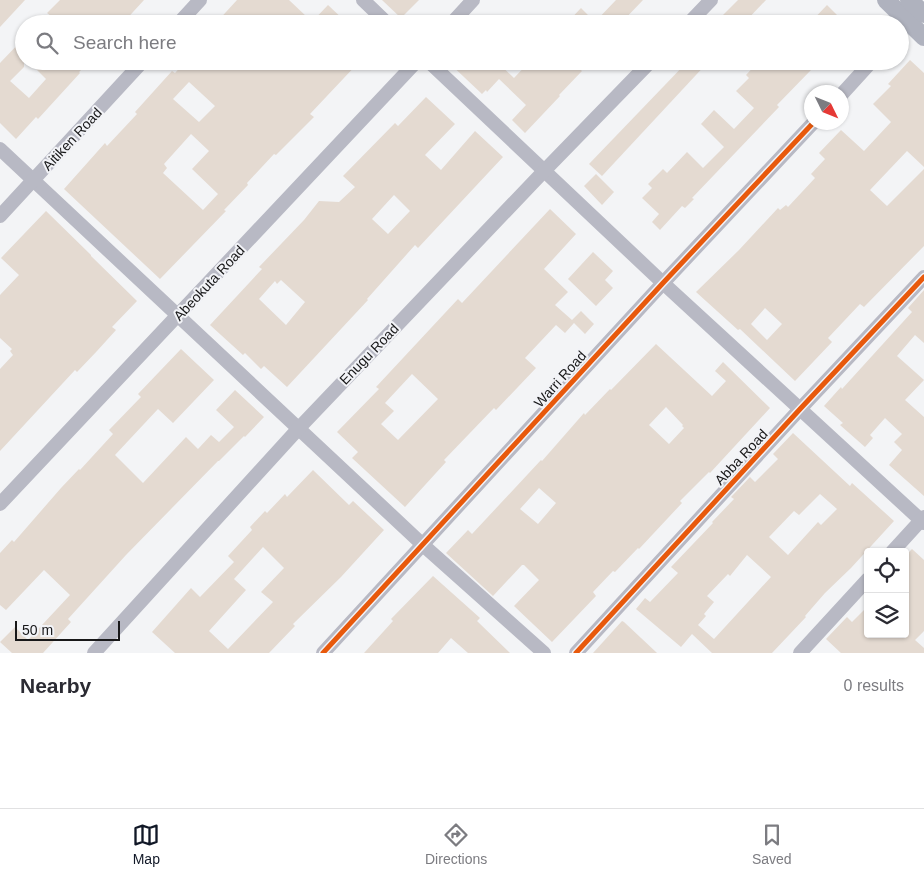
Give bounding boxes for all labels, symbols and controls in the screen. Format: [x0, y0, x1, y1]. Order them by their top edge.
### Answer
search box [15, 15, 909, 70]
icon: search [33, 29, 61, 57]
text: Search here [73, 32, 177, 53]
north arrow [804, 85, 849, 130]
street label: Aitiken Road [39, 105, 105, 173]
street label: Abeokuta Road [170, 242, 248, 324]
street label: Enugu Road [336, 320, 402, 388]
street label: Warri Road [531, 348, 589, 410]
street label: Abba Road [711, 426, 771, 488]
map controls [864, 548, 909, 638]
button: locate [864, 548, 909, 593]
button: layers [864, 593, 909, 638]
scale bar [15, 618, 120, 641]
text: 50 m [22, 622, 53, 638]
text: Nearby [20, 674, 91, 697]
text: 0 results [844, 677, 904, 694]
tab: Map [132, 821, 160, 867]
tab: Directions [425, 821, 487, 867]
tab: Saved [752, 821, 792, 867]

